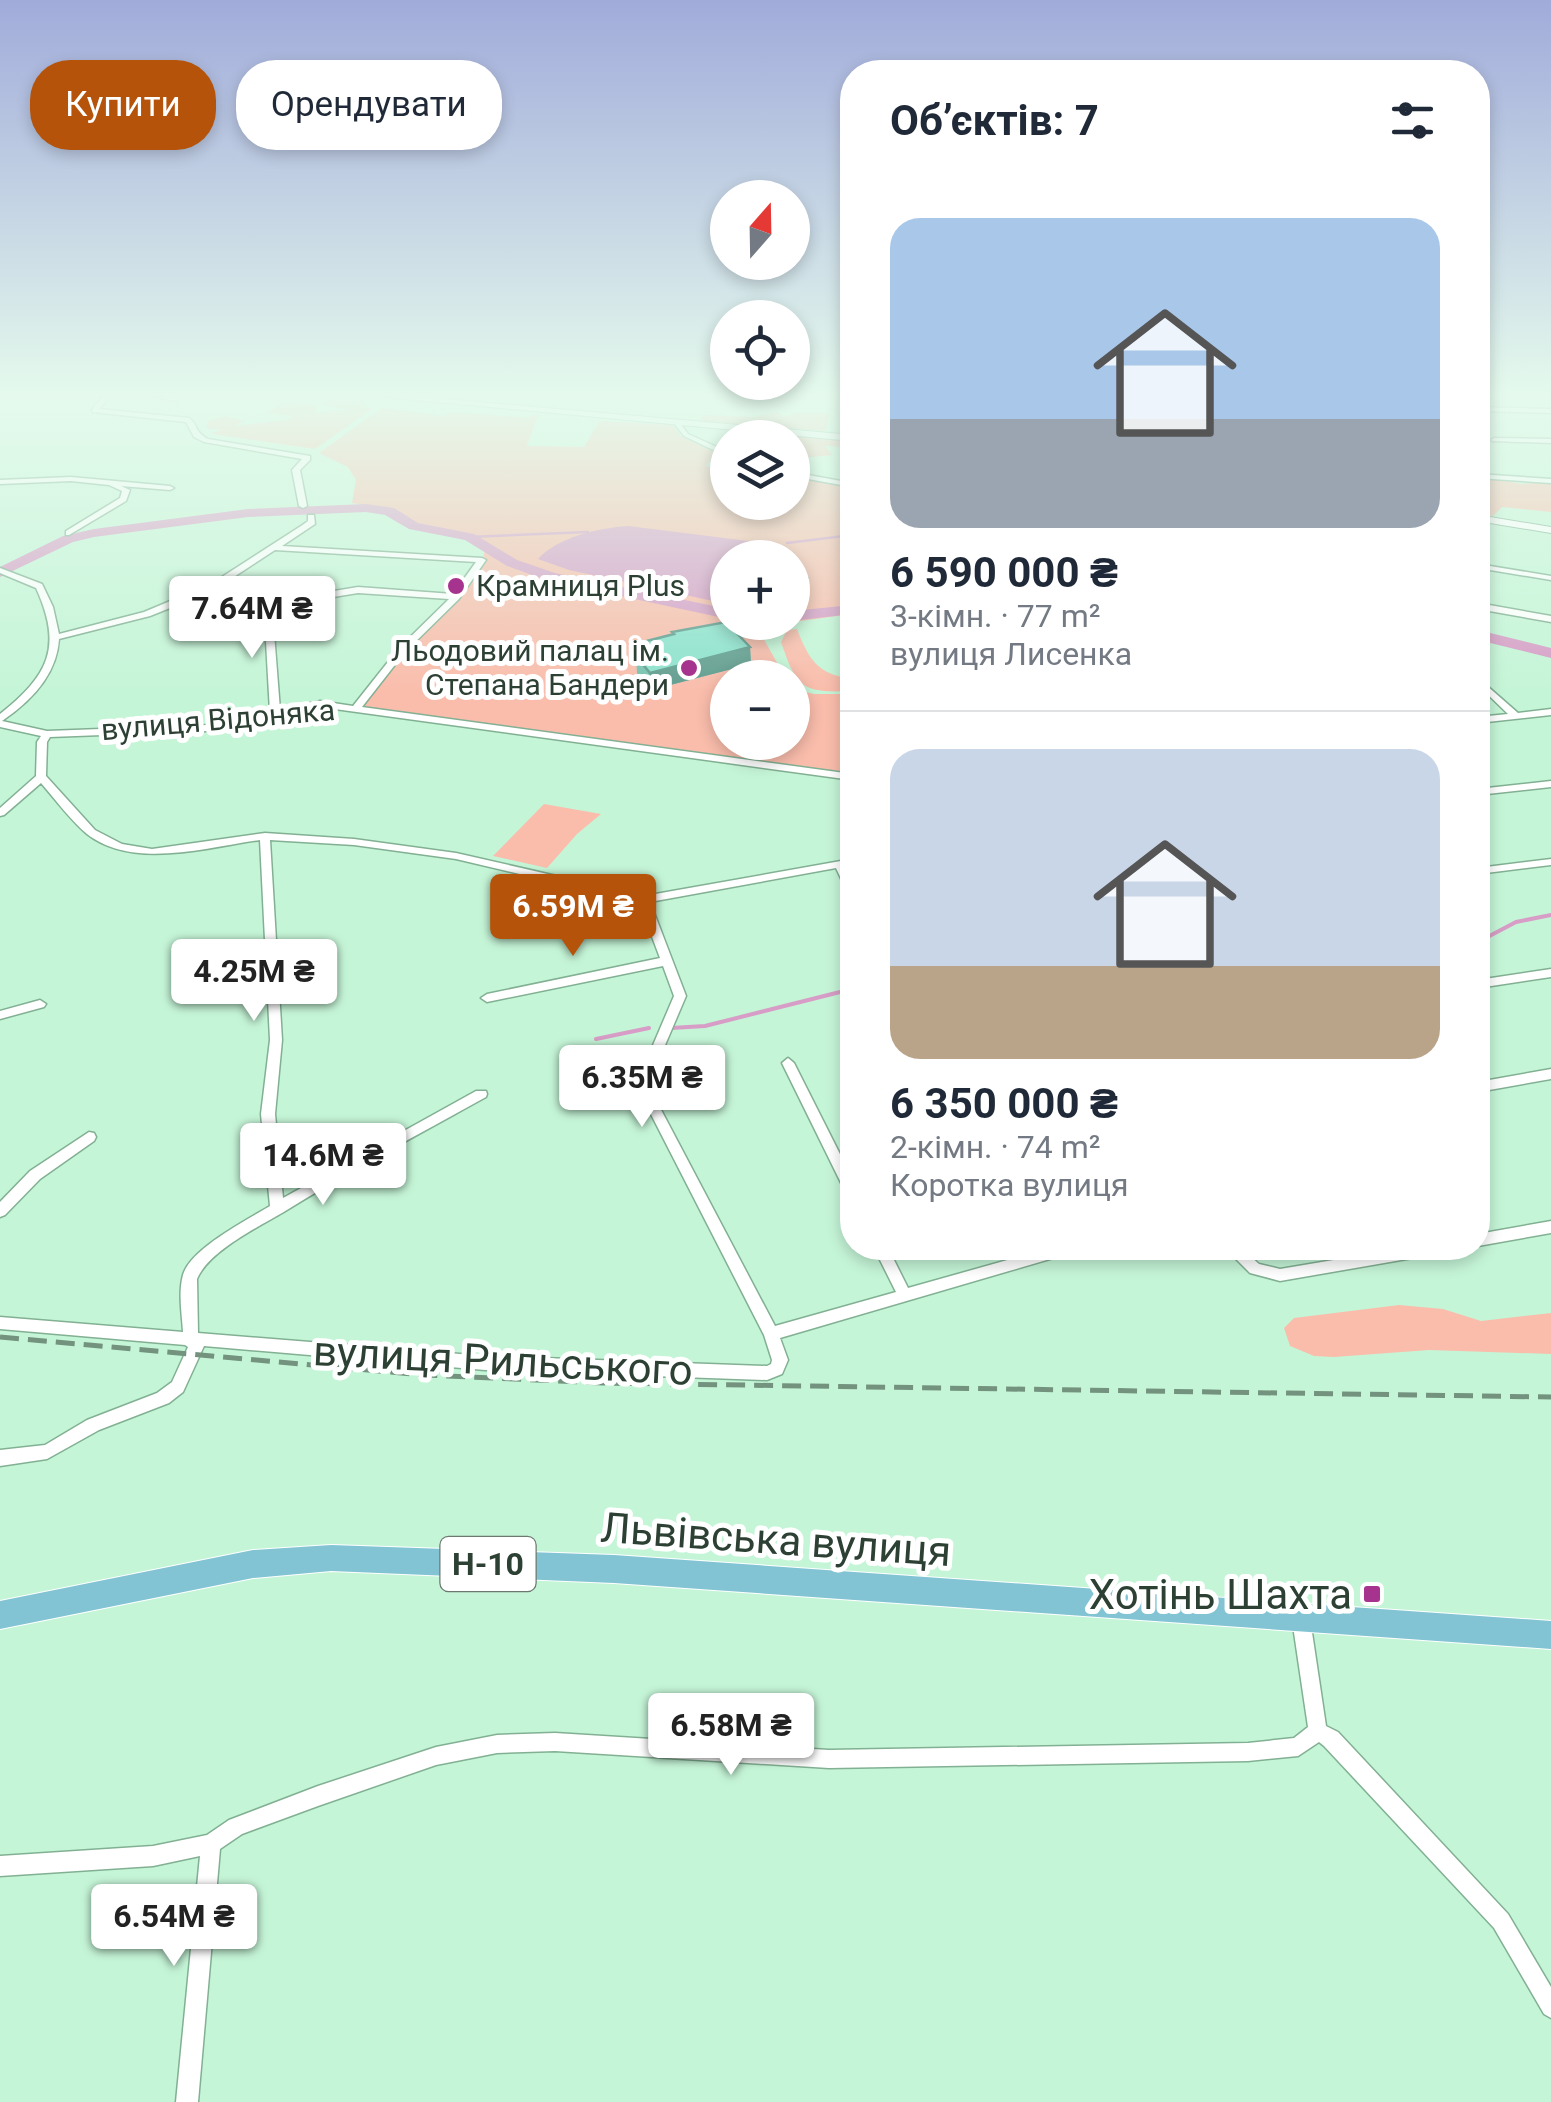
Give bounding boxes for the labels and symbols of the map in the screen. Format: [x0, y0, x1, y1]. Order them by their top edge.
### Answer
north arrow [710, 180, 810, 280]
place label: Крамниця Plus [476, 568, 685, 603]
marker: Крамниця Plus [445, 575, 467, 597]
pin: 7.64M ₴ [160, 576, 344, 661]
place label: Льодовий палац ім. Степана Бандери [391, 633, 669, 702]
marker: Льодовий палац ім. Степана Бандери [678, 657, 700, 679]
street label: вулиця Відоняка [100, 692, 336, 747]
pin: 6.59M ₴ [481, 874, 665, 959]
pin: 4.25M ₴ [162, 939, 346, 1024]
pin: 6.35M ₴ [550, 1045, 734, 1130]
pin: 14.6M ₴ [231, 1123, 415, 1208]
street label: вулиця Рильського [312, 1326, 694, 1395]
street label: Львівська вулиця [599, 1503, 953, 1576]
road number: Н-10 [440, 1537, 536, 1591]
place label: Хотінь Шахта [1089, 1570, 1352, 1619]
marker: Хотінь Шахта [1361, 1583, 1383, 1605]
pin: 6.58M ₴ [639, 1693, 823, 1778]
pin: 6.54M ₴ [82, 1884, 266, 1969]

